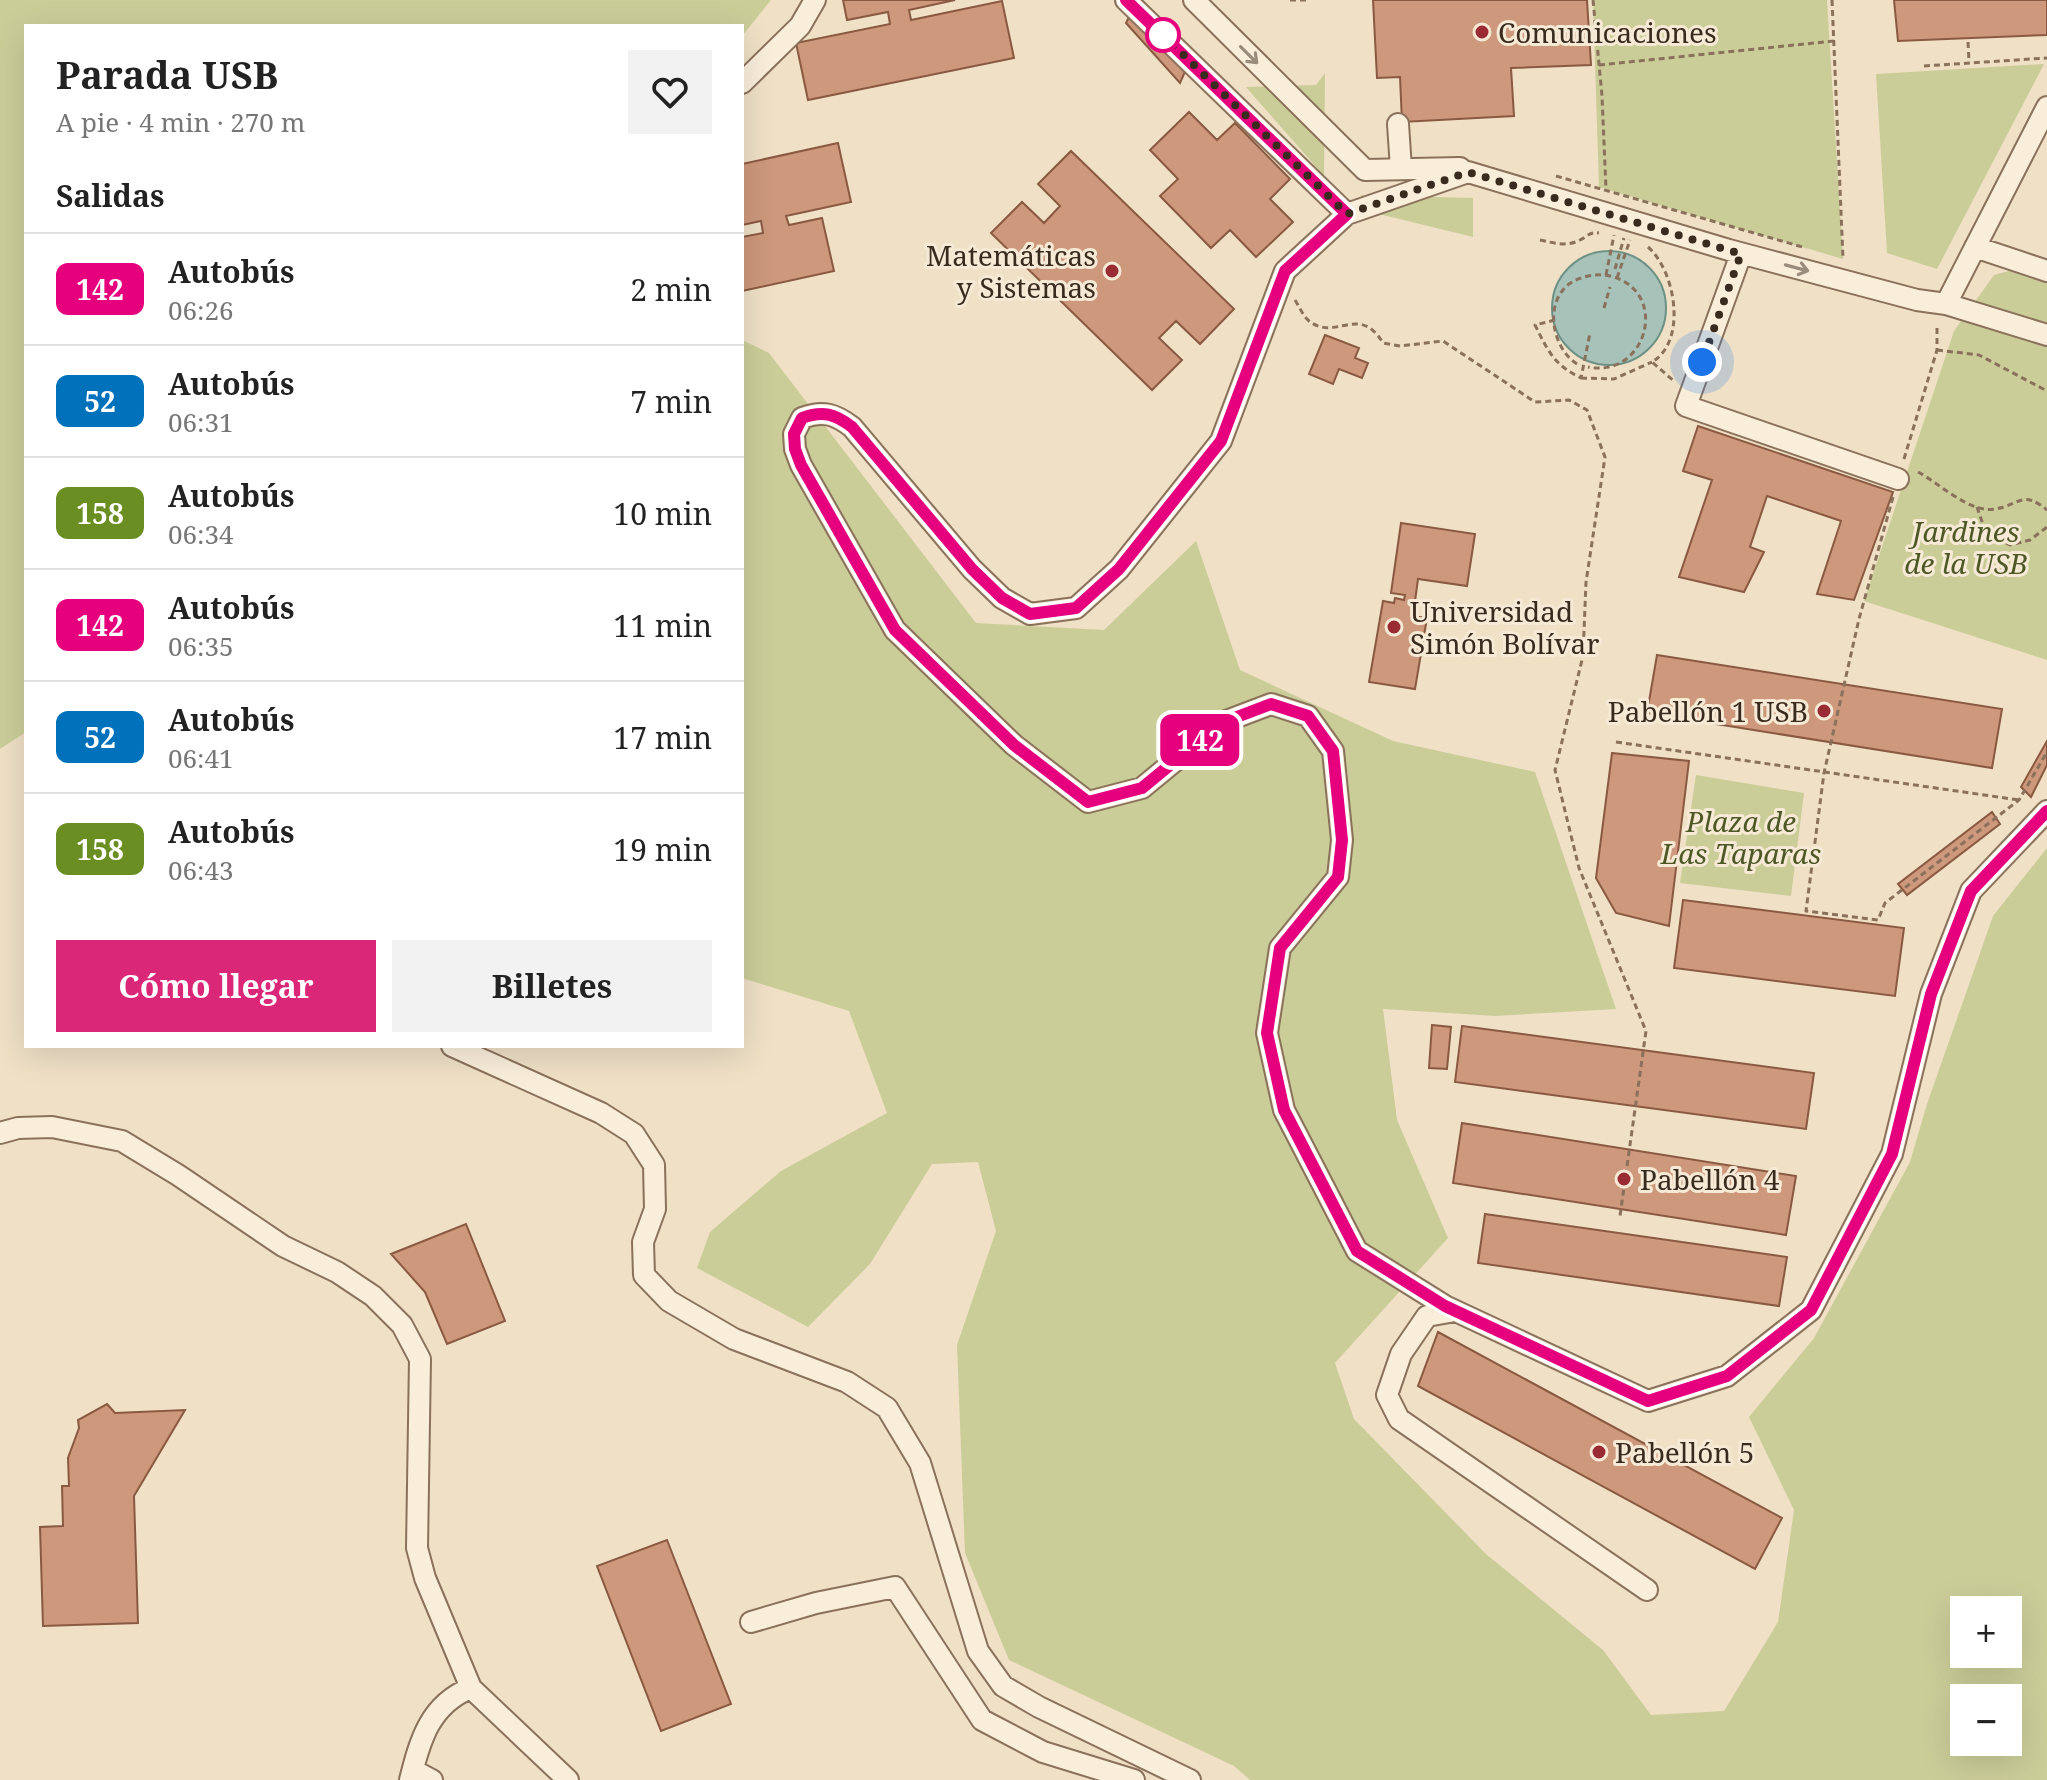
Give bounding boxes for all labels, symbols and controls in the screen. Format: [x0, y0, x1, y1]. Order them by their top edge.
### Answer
place label: Comunicaciones [1498, 13, 1717, 51]
unlabelled marker [1146, 18, 1180, 52]
marker: Comunicaciones [1473, 23, 1491, 41]
one-way arrow [1240, 45, 1259, 65]
text: Parada USB [56, 48, 278, 100]
button: heart [628, 50, 712, 134]
text: A pie · 4 min · 270 m [56, 104, 305, 140]
text: Salidas [56, 175, 164, 216]
place label: Matemáticas y Sistemas [926, 236, 1096, 306]
text: Autobús [168, 251, 294, 292]
marker: Matemáticas y Sistemas [1103, 262, 1121, 280]
one-way arrow [1783, 262, 1809, 277]
text: 2 min [630, 269, 712, 310]
text: 142 [76, 270, 124, 308]
text: 06:26 [168, 292, 234, 328]
your location [1682, 342, 1722, 382]
text: Autobús [168, 363, 294, 404]
text: 7 min [630, 381, 712, 422]
text: 52 [84, 382, 116, 420]
text: 06:31 [168, 404, 234, 440]
text: Autobús [168, 475, 294, 516]
text: 10 min [613, 493, 712, 534]
text: 158 [76, 494, 124, 532]
park label: Jardines de la USB [1904, 512, 2028, 582]
text: 06:34 [168, 516, 234, 552]
text: Autobús [168, 587, 294, 628]
place label: Universidad Simón Bolívar [1410, 592, 1599, 662]
text: 11 min [613, 605, 712, 646]
text: 142 [76, 606, 124, 644]
marker: Universidad Simón Bolívar [1385, 618, 1403, 636]
text: 06:35 [168, 628, 234, 664]
place label: Pabellón 1 USB [1608, 692, 1808, 730]
text: Autobús [168, 699, 294, 740]
marker: Pabellón 1 USB [1815, 702, 1833, 720]
line badge: 142 [1154, 714, 1246, 766]
text: 17 min [613, 717, 712, 758]
text: 52 [84, 718, 116, 756]
text: 142 [1176, 721, 1224, 759]
text: 06:41 [168, 740, 234, 776]
park label: Plaza de Las Taparas [1660, 802, 1821, 872]
text: Autobús [168, 811, 294, 852]
text: 19 min [613, 829, 712, 870]
text: 158 [76, 830, 124, 868]
text: 06:43 [168, 852, 234, 888]
button: Cómo llegar [56, 940, 376, 1032]
button: Billetes [392, 940, 712, 1032]
place label: Pabellón 4 [1640, 1160, 1780, 1198]
marker: Pabellón 4 [1615, 1170, 1633, 1188]
place label: Pabellón 5 [1615, 1433, 1754, 1471]
marker: Pabellón 5 [1590, 1443, 1608, 1461]
map controls [1950, 1596, 2022, 1756]
button: + [1950, 1596, 2022, 1668]
button: − [1950, 1684, 2022, 1756]

